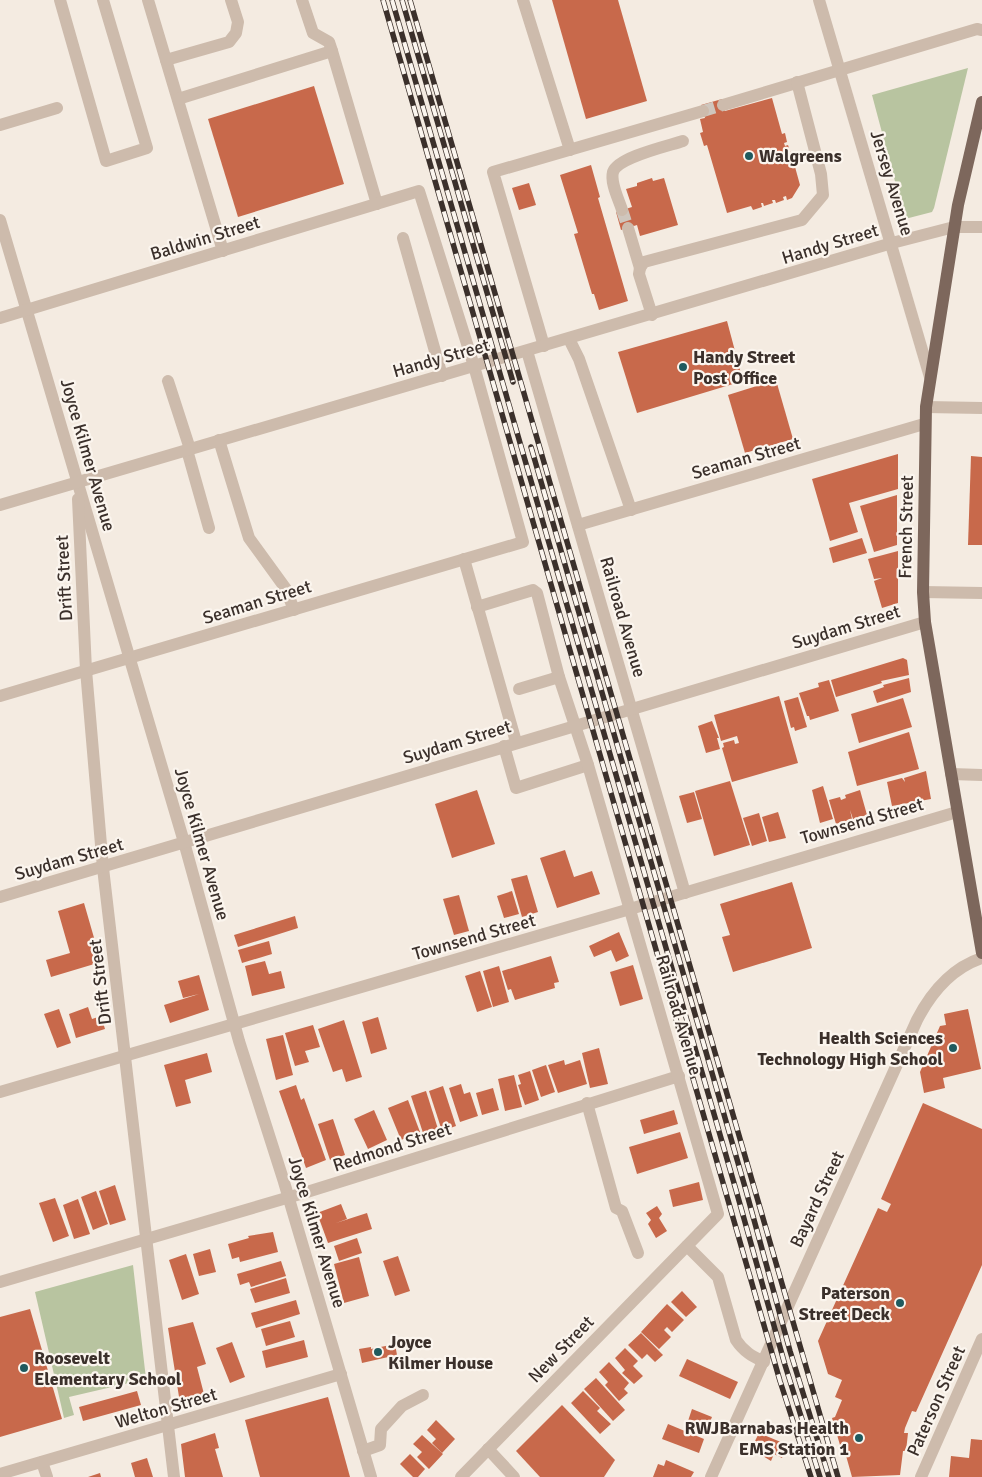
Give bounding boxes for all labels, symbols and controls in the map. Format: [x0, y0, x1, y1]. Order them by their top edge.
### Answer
street label: Jersey Avenue [866, 128, 918, 238]
place label: Walgreens [759, 145, 842, 167]
marker: Walgreens [743, 150, 755, 162]
street label: Baldwin Street [147, 211, 263, 265]
street label: Handy Street [779, 219, 881, 269]
street label: Handy Street [390, 334, 492, 382]
place label: Handy Street Post Office [693, 346, 796, 389]
marker: Handy Street Post Office [677, 361, 689, 373]
street label: Joyce Kilmer Avenue [56, 376, 120, 534]
street label: Seaman Street [689, 432, 803, 484]
street label: French Street [894, 475, 918, 579]
street label: Drift Street [51, 534, 77, 622]
street label: Railroad Avenue [595, 554, 651, 680]
street label: Seaman Street [200, 575, 314, 629]
street label: Suydam Street [789, 600, 903, 654]
street label: Suydam Street [400, 715, 514, 769]
street label: Joyce Kilmer Avenue [170, 765, 234, 923]
street label: Townsend Street [798, 793, 926, 849]
street label: Suydam Street [12, 833, 126, 885]
street label: Townsend Street [410, 909, 538, 965]
street label: Drift Street [84, 938, 116, 1026]
street label: Railroad Avenue [651, 952, 707, 1078]
place label: Health Sciences Technology High School [758, 1027, 943, 1070]
marker: Health Sciences Technology High School [947, 1042, 959, 1054]
street label: Redmond Street [330, 1118, 454, 1176]
street label: Bayard Street [785, 1147, 849, 1251]
street label: Joyce Kilmer Avenue [283, 1153, 351, 1311]
place label: Paterson Street Deck [799, 1282, 891, 1325]
marker: Paterson Street Deck [894, 1297, 906, 1309]
street label: New Street [524, 1311, 598, 1387]
place label: Joyce Kilmer House [388, 1331, 493, 1374]
street label: Paterson Street [902, 1342, 970, 1460]
marker: Joyce Kilmer House [372, 1346, 384, 1358]
place label: Roosevelt Elementary School [34, 1347, 182, 1390]
marker: Roosevelt Elementary School [18, 1362, 30, 1374]
street label: Welton Street [113, 1383, 219, 1433]
place label: RWJBarnabas Health EMS Station 1 [685, 1417, 849, 1460]
marker: RWJBarnabas Health EMS Station 1 [853, 1432, 865, 1444]

